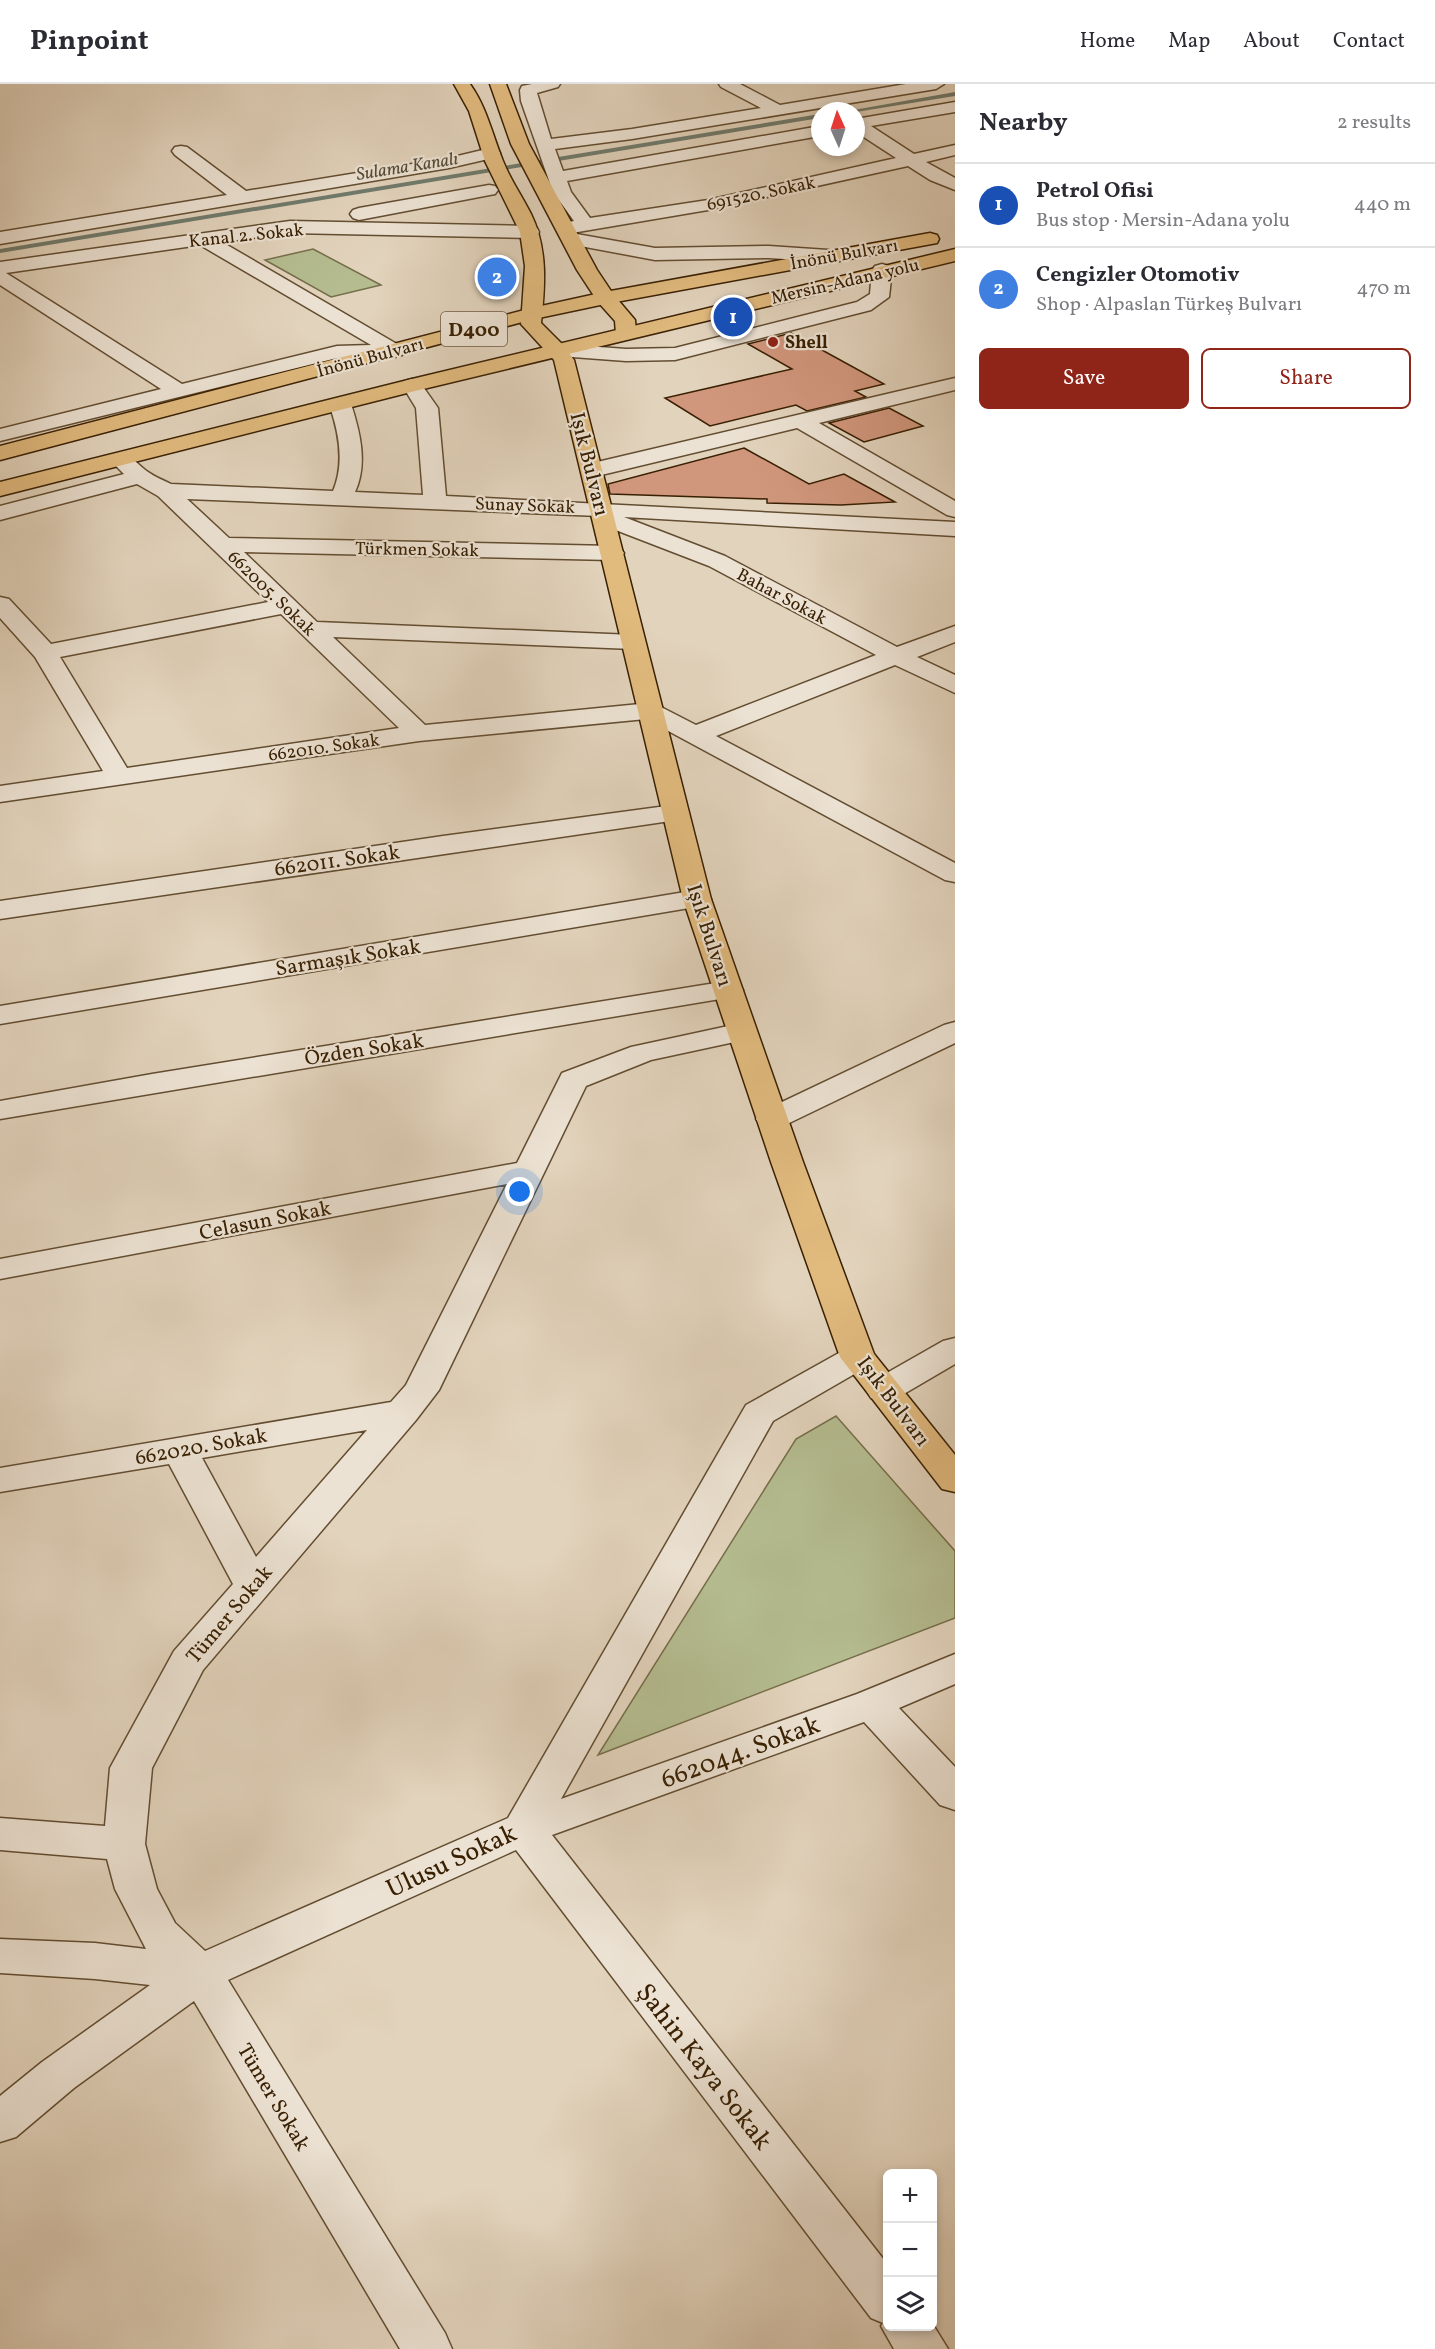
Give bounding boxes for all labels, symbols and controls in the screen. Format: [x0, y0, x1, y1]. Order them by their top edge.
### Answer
text: Pinpoint [30, 22, 148, 61]
text: Home [1080, 27, 1135, 56]
text: Map [1168, 27, 1210, 56]
text: About [1243, 27, 1300, 56]
text: Contact [1333, 27, 1405, 56]
north arrow [811, 102, 865, 156]
text: Nearby [979, 105, 1068, 141]
text: 2 results [1337, 109, 1411, 137]
water label: Sulama Kanalı [355, 147, 460, 188]
street label: 691520. Sokak [705, 171, 818, 218]
text: Petrol Ofisi [1036, 176, 1154, 207]
text: 1 [994, 191, 1003, 219]
text: 440 m [1354, 191, 1411, 219]
text: Bus stop · Mersin-Adana yolu [1036, 207, 1290, 235]
street label: Kanal 2. Sokak [188, 218, 305, 255]
street label: İnönü Bulvarı [788, 234, 900, 277]
street label: Mersin-Adana yolu [769, 253, 922, 312]
pin: 2 [478, 254, 516, 300]
text: Cengizler Otomotiv [1036, 260, 1239, 291]
text: 2 [993, 275, 1004, 303]
text: 470 m [1356, 275, 1411, 303]
text: Shop · Alpaslan Türkeş Bulvarı [1036, 291, 1302, 319]
pin: 1 [714, 294, 752, 340]
road number: D400 [441, 312, 507, 346]
place label: Shell [785, 331, 828, 356]
street label: İnönü Bulvarı [314, 332, 426, 385]
marker: Shell [766, 335, 780, 349]
button: Save [979, 348, 1189, 409]
button: Share [1201, 348, 1411, 409]
street label: Işık Bulvarı [562, 409, 615, 519]
street label: Sunay Sokak [475, 492, 576, 521]
street label: Türkmen Sokak [355, 537, 479, 564]
street label: 662005. Sokak [221, 546, 321, 643]
street label: Bahar Sokak [732, 563, 831, 632]
street label: 662010. Sokak [267, 728, 382, 769]
street label: 662011. Sokak [273, 838, 402, 885]
street label: Işık Bulvarı [678, 880, 739, 990]
street label: Sarmaşık Sokak [273, 933, 424, 984]
street label: Özden Sokak [303, 1027, 426, 1074]
your location [505, 1177, 534, 1206]
street label: Celasun Sokak [197, 1194, 334, 1248]
street label: Işık Bulvarı [849, 1351, 936, 1453]
street label: 662020. Sokak [133, 1421, 270, 1473]
street label: Tümer Sokak [180, 1559, 280, 1671]
street label: 662044. Sokak [656, 1707, 825, 1798]
street label: Ulusu Sokak [381, 1816, 523, 1908]
street label: Şahin Kaya Sokak [627, 1976, 780, 2158]
street label: Tümer Sokak [229, 2039, 317, 2157]
map controls [883, 2169, 937, 2331]
button: + [883, 2169, 937, 2223]
button: − [883, 2223, 937, 2277]
button: layers [883, 2277, 937, 2331]

